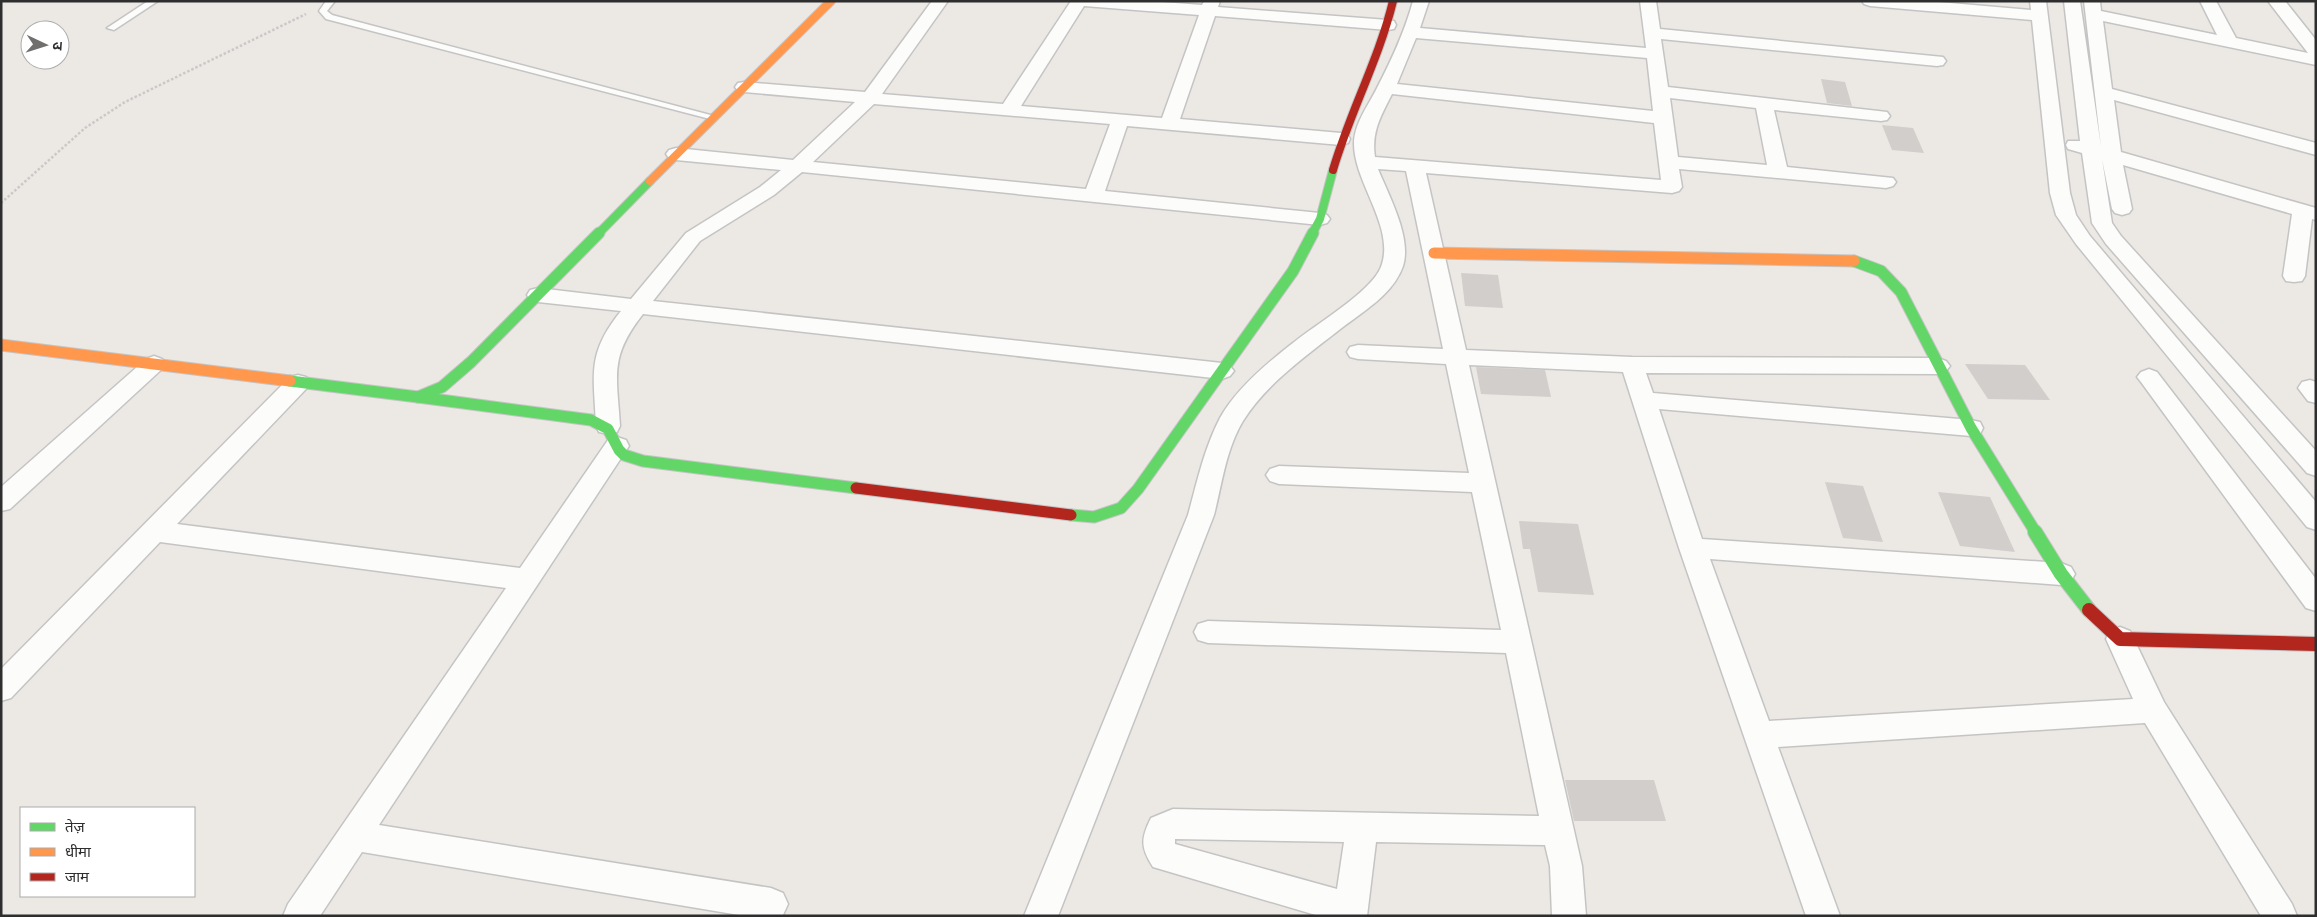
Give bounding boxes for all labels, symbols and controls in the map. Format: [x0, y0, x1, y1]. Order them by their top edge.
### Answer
north arrow [20, 20, 70, 70]
text: उ [50, 41, 67, 51]
legend [20, 807, 195, 897]
text: तेज़ [65, 817, 86, 835]
text: धीमा [65, 842, 92, 860]
text: जाम [65, 867, 90, 885]

